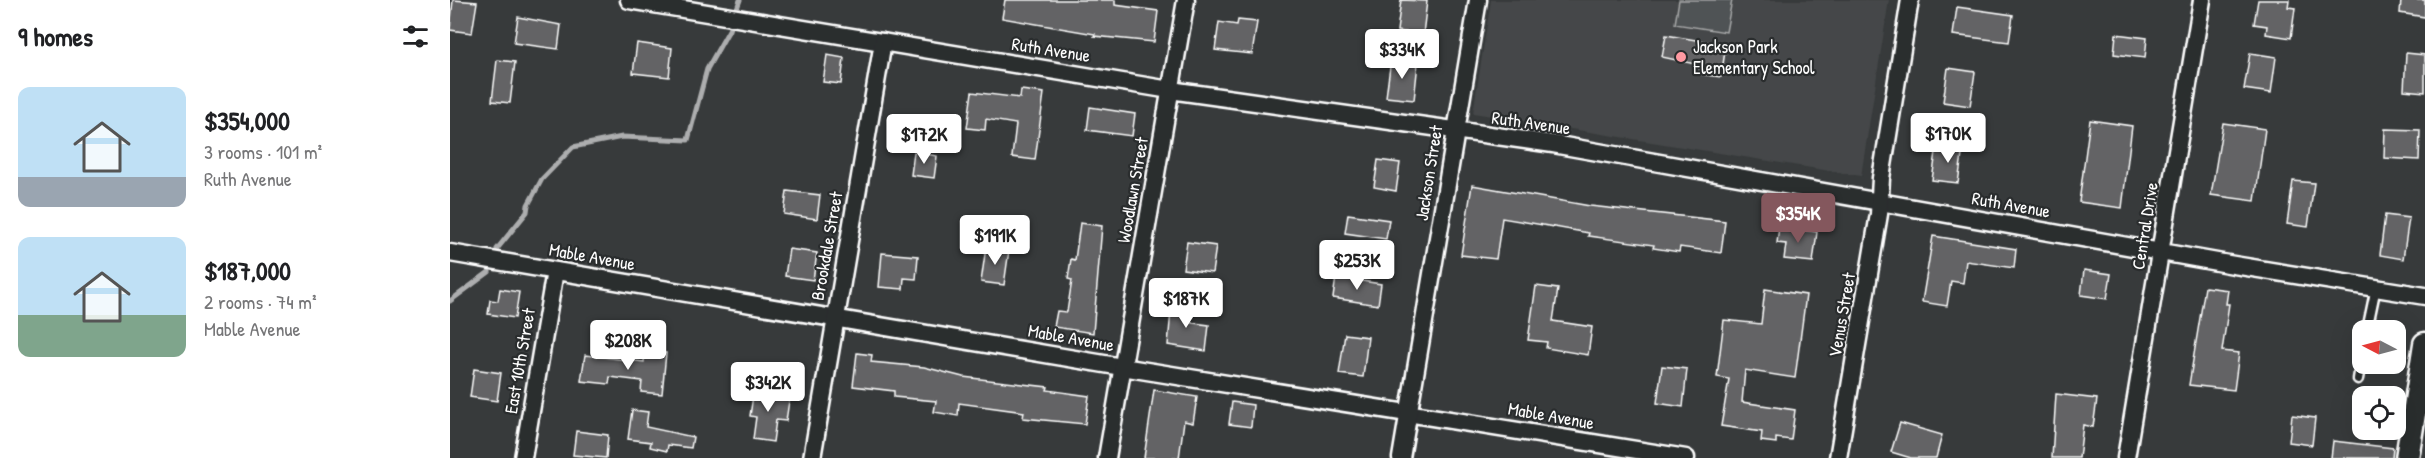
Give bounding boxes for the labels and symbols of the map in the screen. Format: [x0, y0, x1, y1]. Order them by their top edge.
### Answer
pin: $334K [1360, 29, 1444, 80]
street label: Ruth Avenue [1010, 31, 1092, 68]
place label: Jackson Park Elementary School [1693, 34, 1815, 80]
marker: Jackson Park Elementary School [1674, 50, 1688, 64]
street label: Ruth Avenue [1490, 105, 1572, 140]
pin: $170K [1906, 113, 1990, 164]
pin: $172K [882, 114, 966, 165]
street label: Jackson Street [1409, 123, 1449, 223]
street label: Woodlawn Street [1111, 134, 1154, 245]
street label: Central Drive [2125, 180, 2164, 271]
street label: Ruth Avenue [1970, 185, 2052, 224]
street label: Brookdale Street [805, 189, 849, 302]
pin: $354K [1756, 193, 1840, 244]
pin: $191K [953, 215, 1037, 266]
street label: Mable Avenue [547, 237, 637, 276]
pin: $253K [1315, 240, 1399, 291]
street label: Venus Street [1822, 270, 1861, 359]
pin: $187K [1144, 278, 1228, 329]
street label: East 10th Street [498, 305, 541, 416]
street label: Mable Avenue [1026, 318, 1116, 357]
pin: $208K [586, 320, 670, 371]
north arrow [2352, 320, 2406, 374]
pin: $342K [726, 362, 810, 413]
street label: Mable Avenue [1506, 396, 1596, 435]

